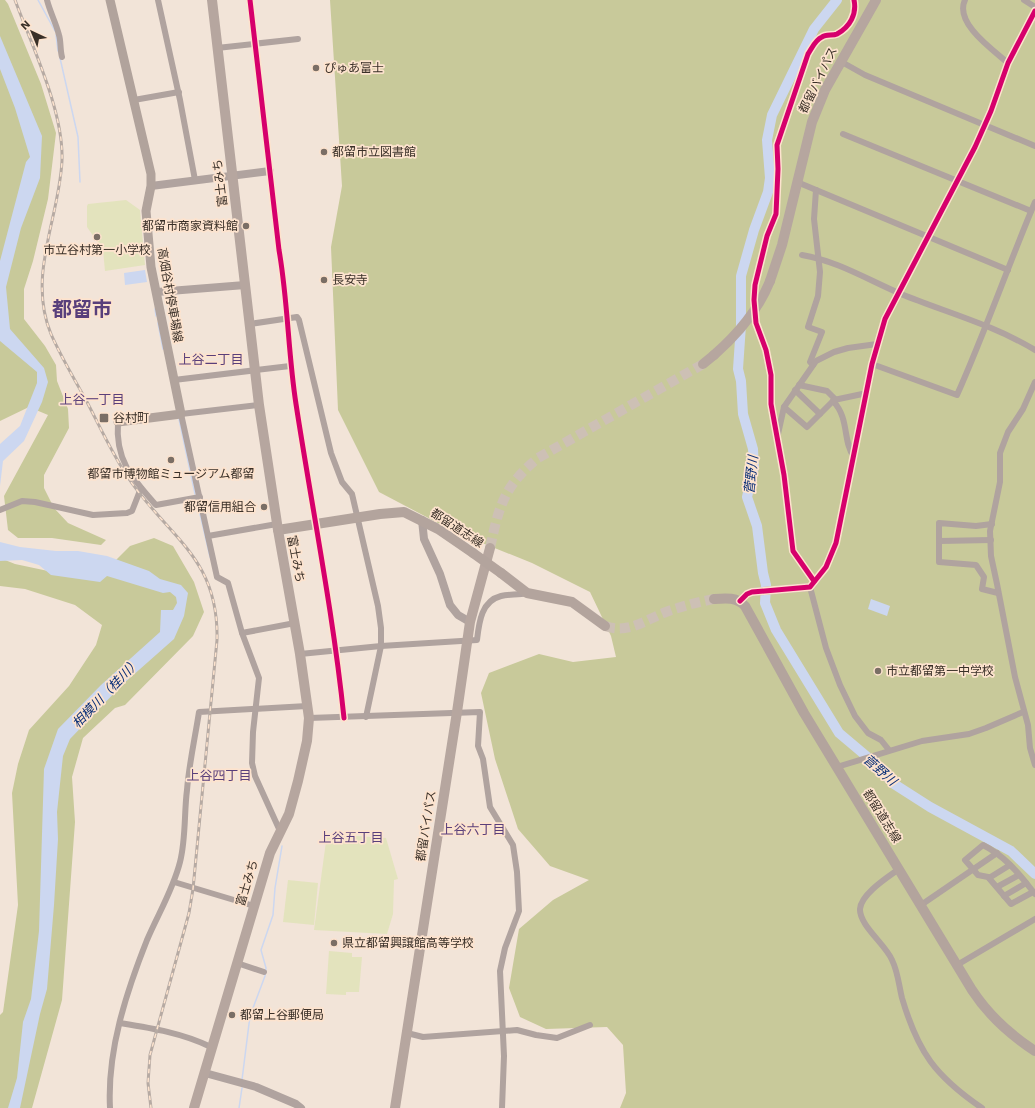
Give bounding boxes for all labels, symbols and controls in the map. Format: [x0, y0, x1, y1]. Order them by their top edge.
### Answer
north arrow [12, 12, 52, 52]
text: N [18, 18, 33, 33]
street label: 都留バイパス [796, 45, 840, 115]
place label: ぴゅあ富士 [324, 61, 384, 75]
marker: ぴゅあ富士 [311, 63, 321, 73]
place label: 都留市立図書館 [332, 145, 416, 159]
marker: 都留市立図書館 [319, 147, 329, 157]
street label: 富士みち [210, 158, 230, 208]
place label: 都留市商家資料館 [142, 219, 238, 233]
marker: 都留市商家資料館 [241, 221, 251, 231]
marker: 市立谷村第一小学校 [92, 232, 102, 242]
place label: 市立谷村第一小学校 [43, 243, 151, 257]
street label: 高畑谷村停車場線 [155, 247, 185, 343]
place label: 長安寺 [332, 273, 368, 287]
marker: 長安寺 [319, 275, 329, 285]
district label: 都留市 [52, 297, 112, 321]
district label: 上谷二丁目 [178, 352, 244, 367]
district label: 上谷一丁目 [59, 392, 125, 407]
place label: 谷村町 [113, 411, 149, 425]
marker: 谷村町 [98, 412, 110, 424]
water label: 菅野川 [742, 453, 761, 495]
marker: 都留市博物館ミュージアム都留 [166, 455, 176, 465]
place label: 都留市博物館ミュージアム都留 [88, 467, 254, 481]
place label: 都留信用組合 [184, 500, 256, 514]
marker: 都留信用組合 [259, 502, 269, 512]
street label: 都留道志線 [428, 506, 486, 550]
street label: 富士みち [285, 534, 307, 584]
water label: 相模川（桂川） [69, 655, 143, 731]
place label: 市立都留第一中学校 [886, 664, 994, 678]
marker: 市立都留第一中学校 [873, 666, 883, 676]
water label: 菅野川 [860, 752, 901, 790]
district label: 上谷四丁目 [186, 768, 252, 783]
street label: 都留道志線 [860, 787, 904, 845]
street label: 都留バイパス [413, 789, 439, 863]
district label: 上谷六丁目 [440, 822, 506, 837]
district label: 上谷五丁目 [318, 830, 384, 845]
street label: 富士みち [233, 858, 261, 908]
place label: 県立都留興譲館高等学校 [342, 936, 474, 950]
marker: 県立都留興譲館高等学校 [329, 938, 339, 948]
place label: 都留上谷郵便局 [240, 1008, 324, 1022]
marker: 都留上谷郵便局 [227, 1010, 237, 1020]

